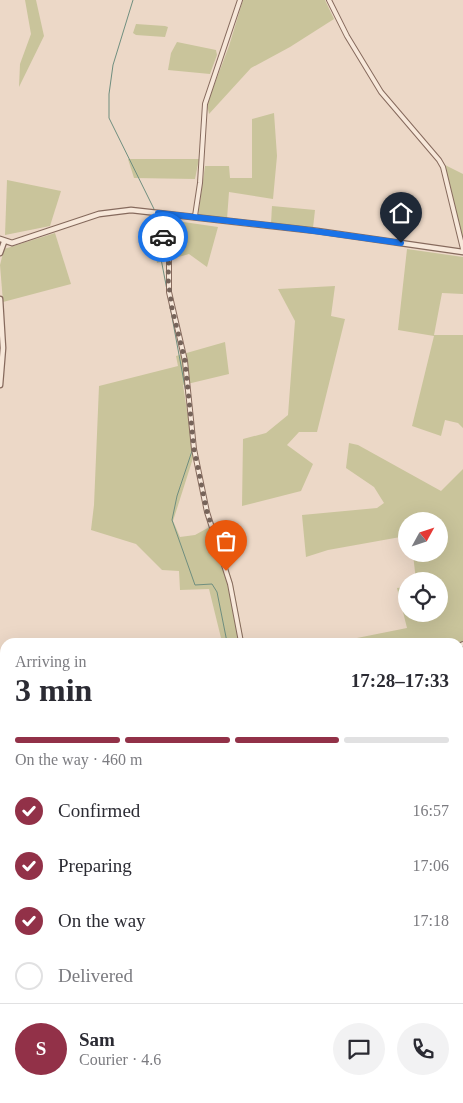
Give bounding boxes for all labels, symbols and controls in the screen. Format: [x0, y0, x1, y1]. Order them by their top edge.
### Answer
pin [380, 192, 422, 243]
icon: home [387, 199, 415, 227]
courier [138, 212, 188, 262]
icon: car [149, 223, 177, 251]
north arrow [398, 512, 448, 562]
map controls [398, 512, 448, 622]
pin [205, 520, 247, 571]
icon: bag [212, 527, 240, 555]
button: locate [398, 572, 448, 622]
text: Arriving in [15, 653, 87, 670]
text: 17:28–17:33 [351, 670, 449, 691]
text: 3 min [15, 672, 92, 708]
text: On the way · 460 m [15, 751, 143, 768]
icon: check [15, 797, 43, 825]
text: Confirmed [58, 800, 140, 821]
text: 16:57 [413, 802, 449, 819]
icon: check [15, 852, 43, 880]
text: Preparing [58, 855, 132, 876]
text: 17:06 [413, 857, 449, 874]
icon: check [15, 907, 43, 935]
text: On the way [58, 910, 146, 931]
text: 17:18 [413, 912, 449, 929]
text: Delivered [58, 965, 133, 986]
button: chat [333, 1023, 385, 1075]
button: phone [397, 1023, 449, 1075]
text: Sam [79, 1029, 115, 1050]
text: S [36, 1038, 46, 1059]
text: Courier · 4.6 [79, 1051, 161, 1068]

